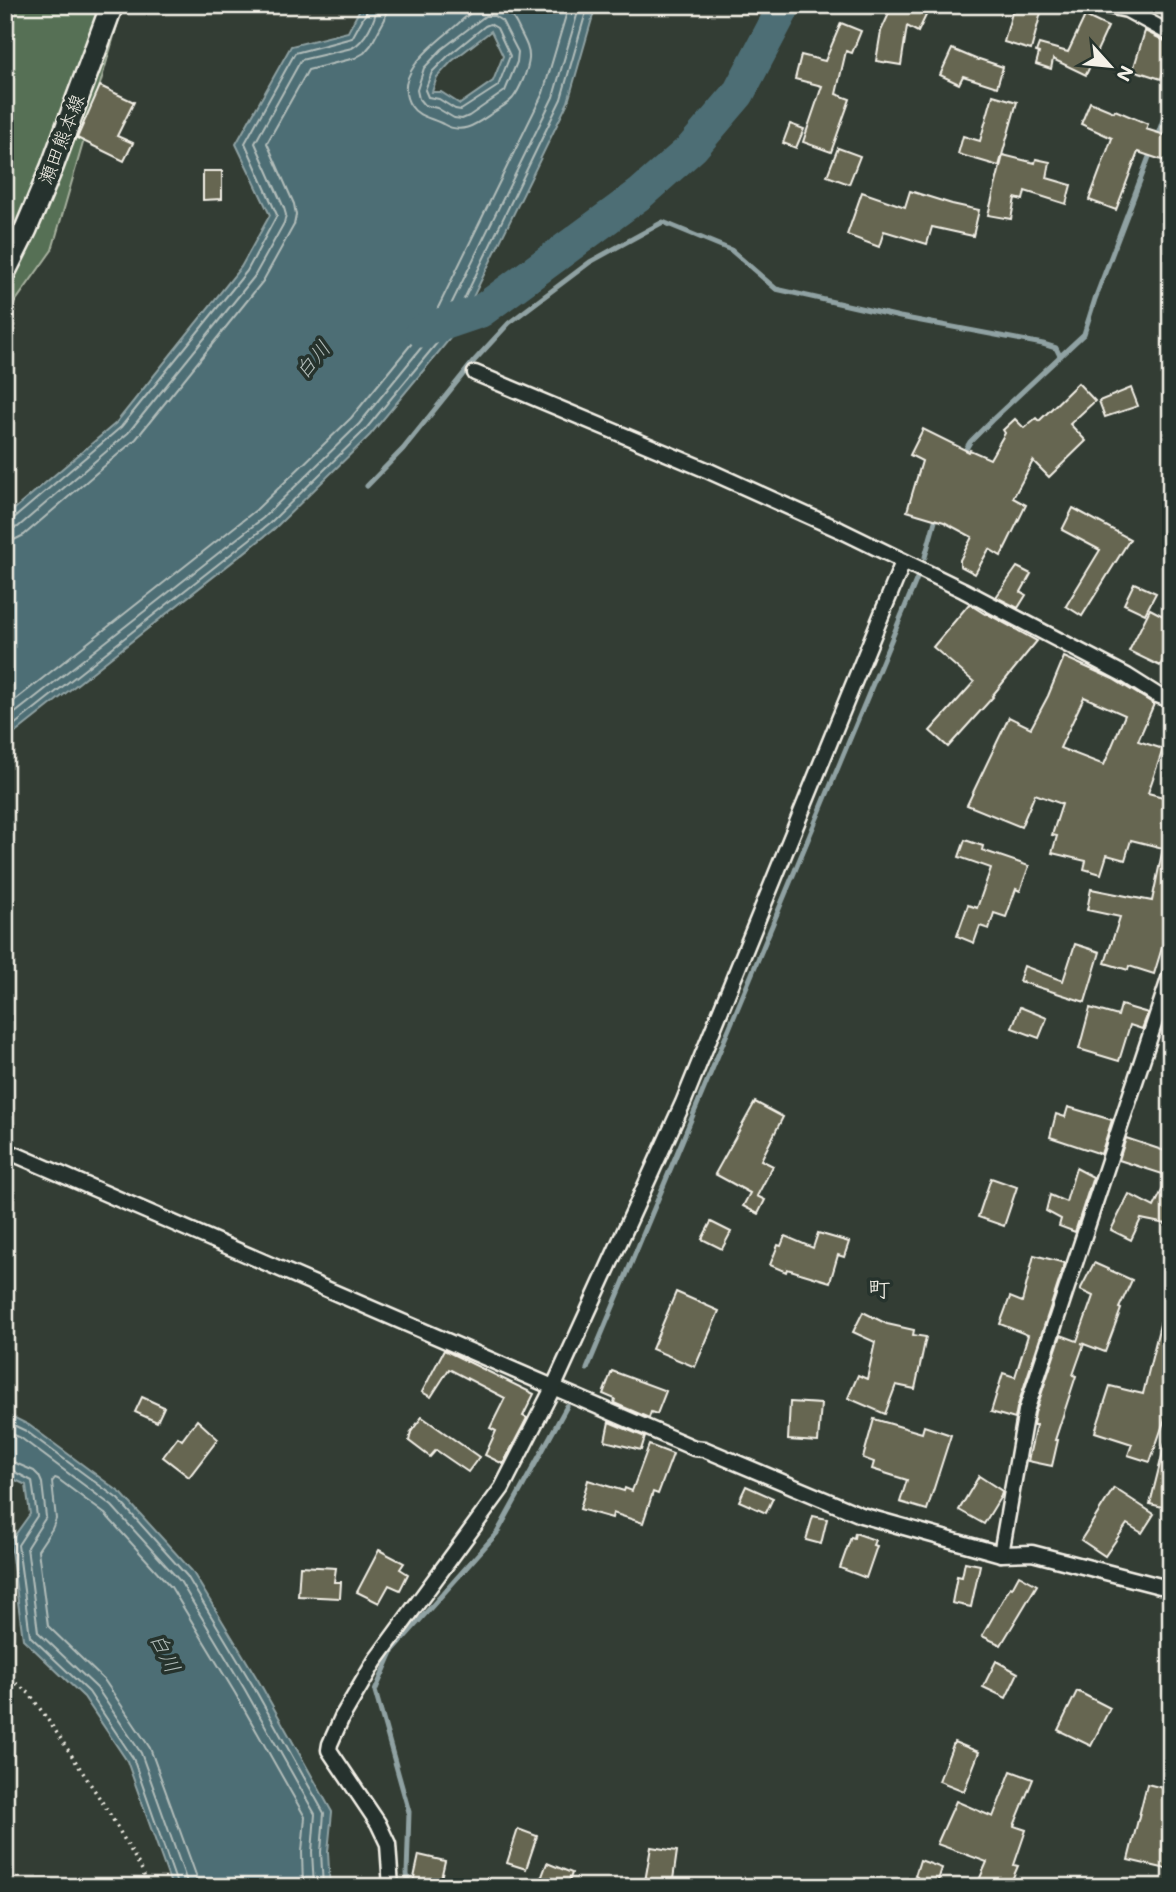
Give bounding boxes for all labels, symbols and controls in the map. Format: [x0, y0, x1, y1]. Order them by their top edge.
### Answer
north arrow [1074, 32, 1144, 102]
text: N [1111, 62, 1140, 86]
street label: 瀬田熊本線 [32, 90, 89, 188]
water label: 白川 [288, 334, 336, 384]
district label: 町 [868, 1273, 891, 1303]
water label: 白川 [145, 1628, 188, 1677]

